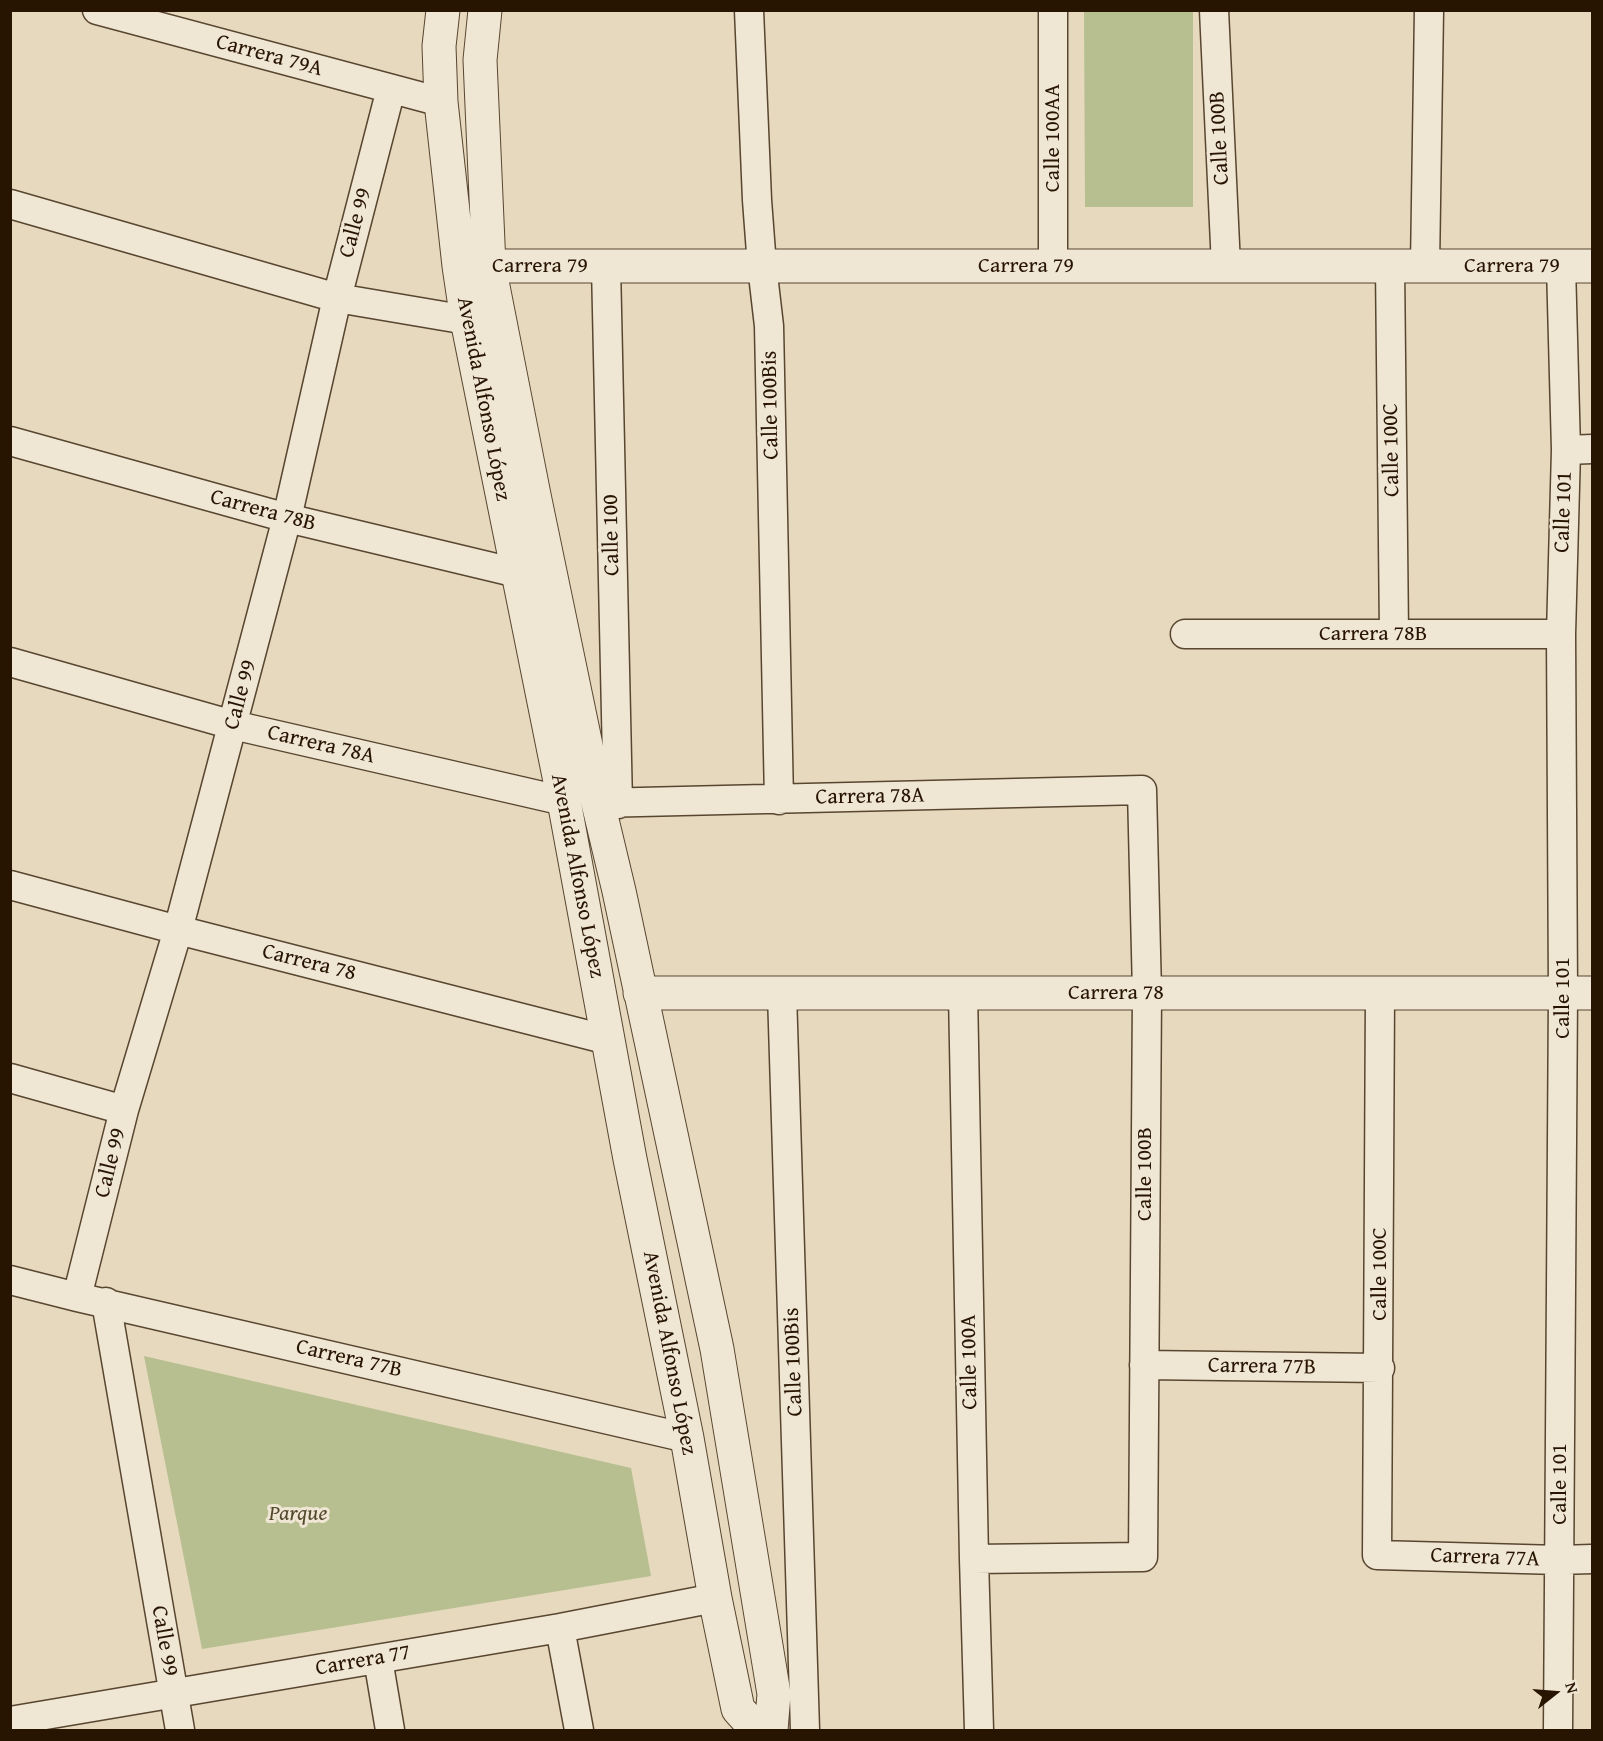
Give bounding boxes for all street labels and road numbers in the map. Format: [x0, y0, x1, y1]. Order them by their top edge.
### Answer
street label: Carrera 79A [213, 29, 325, 83]
street label: Calle 100AA [1040, 84, 1066, 192]
street label: Calle 100B [1204, 90, 1236, 186]
street label: Calle 99 [334, 185, 378, 261]
street label: Carrera 79 [492, 253, 588, 279]
street label: Carrera 79 [978, 253, 1074, 279]
street label: Carrera 79 [1464, 253, 1560, 279]
street label: Avenida Alfonso López [450, 295, 516, 503]
street label: Calle 100Bis [757, 350, 785, 460]
street label: Calle 100C [1378, 403, 1406, 497]
street label: Calle 101 [1549, 471, 1579, 553]
street label: Carrera 78B [207, 484, 319, 538]
street label: Calle 100 [598, 494, 626, 576]
street label: Carrera 78B [1319, 621, 1427, 647]
street label: Calle 99 [219, 657, 263, 733]
street label: Carrera 78A [265, 720, 377, 770]
street label: Avenida Alfonso López [544, 772, 610, 980]
street label: Carrera 78A [815, 783, 925, 811]
street label: Carrera 78 [259, 939, 359, 987]
street label: Calle 101 [1550, 957, 1576, 1039]
street label: Carrera 78 [1068, 980, 1164, 1006]
street label: Calle 99 [90, 1125, 132, 1201]
street label: Calle 100B [1132, 1127, 1158, 1221]
street label: Calle 100C [1367, 1227, 1393, 1321]
street label: Avenida Alfonso López [636, 1249, 702, 1457]
street label: Calle 100Bis [779, 1307, 809, 1417]
street label: Calle 100A [956, 1314, 984, 1410]
street label: Carrera 77B [293, 1334, 405, 1384]
street label: Carrera 77B [1208, 1353, 1316, 1381]
street label: Calle 101 [1547, 1443, 1573, 1525]
street label: Carrera 77A [1430, 1543, 1540, 1573]
street label: Calle 99 [145, 1604, 183, 1678]
street label: Carrera 77 [314, 1640, 412, 1682]

